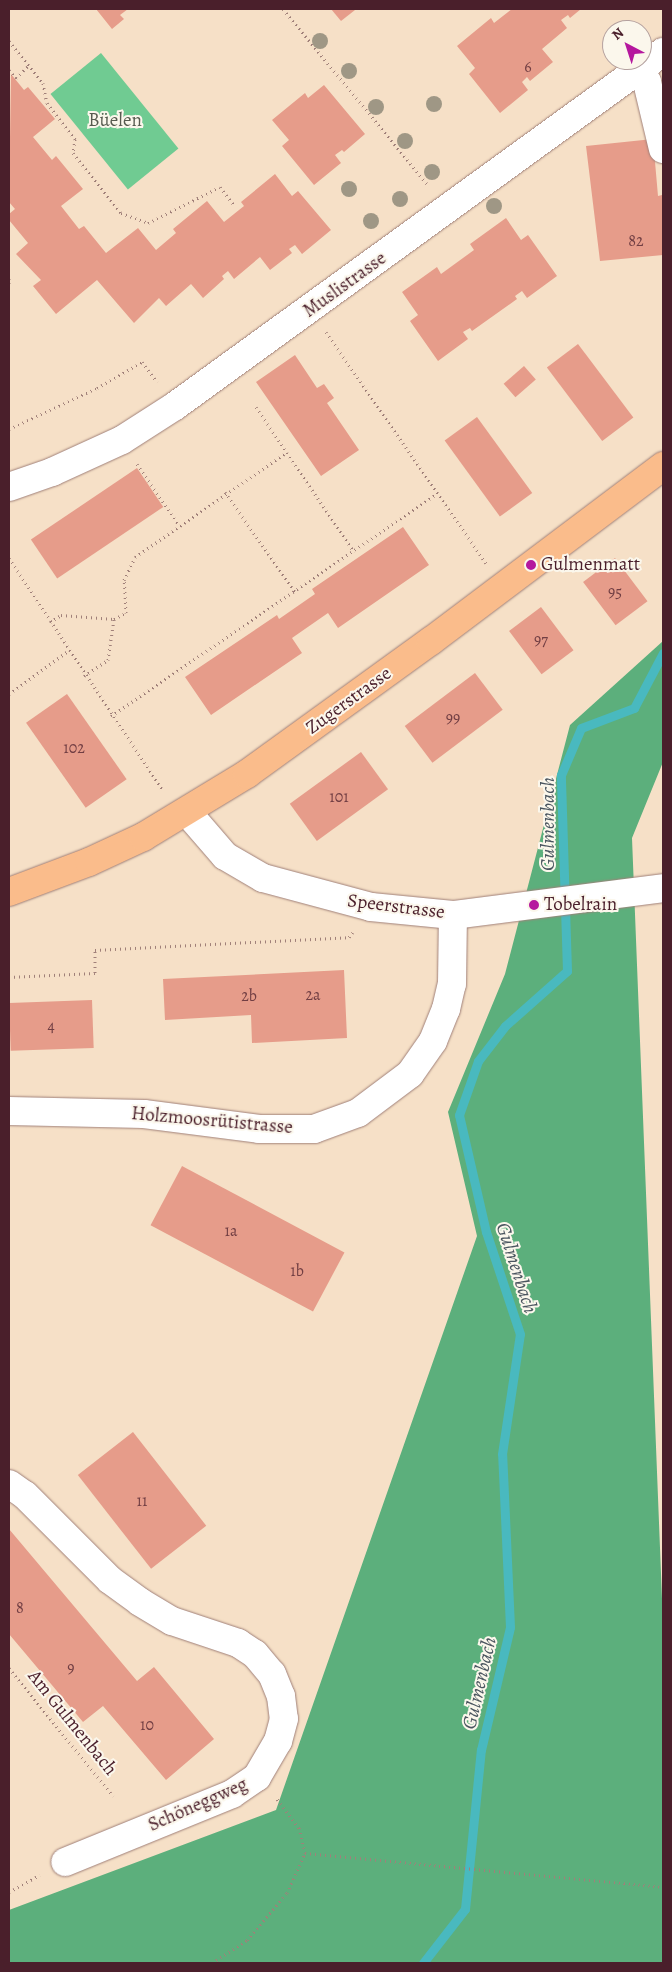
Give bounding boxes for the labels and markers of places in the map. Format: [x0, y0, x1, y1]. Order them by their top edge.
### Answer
place label: Gulmenmatt [541, 554, 640, 576]
marker: Gulmenmatt [525, 559, 537, 571]
place label: Tobelrain [544, 894, 617, 916]
marker: Tobelrain [528, 899, 540, 911]

